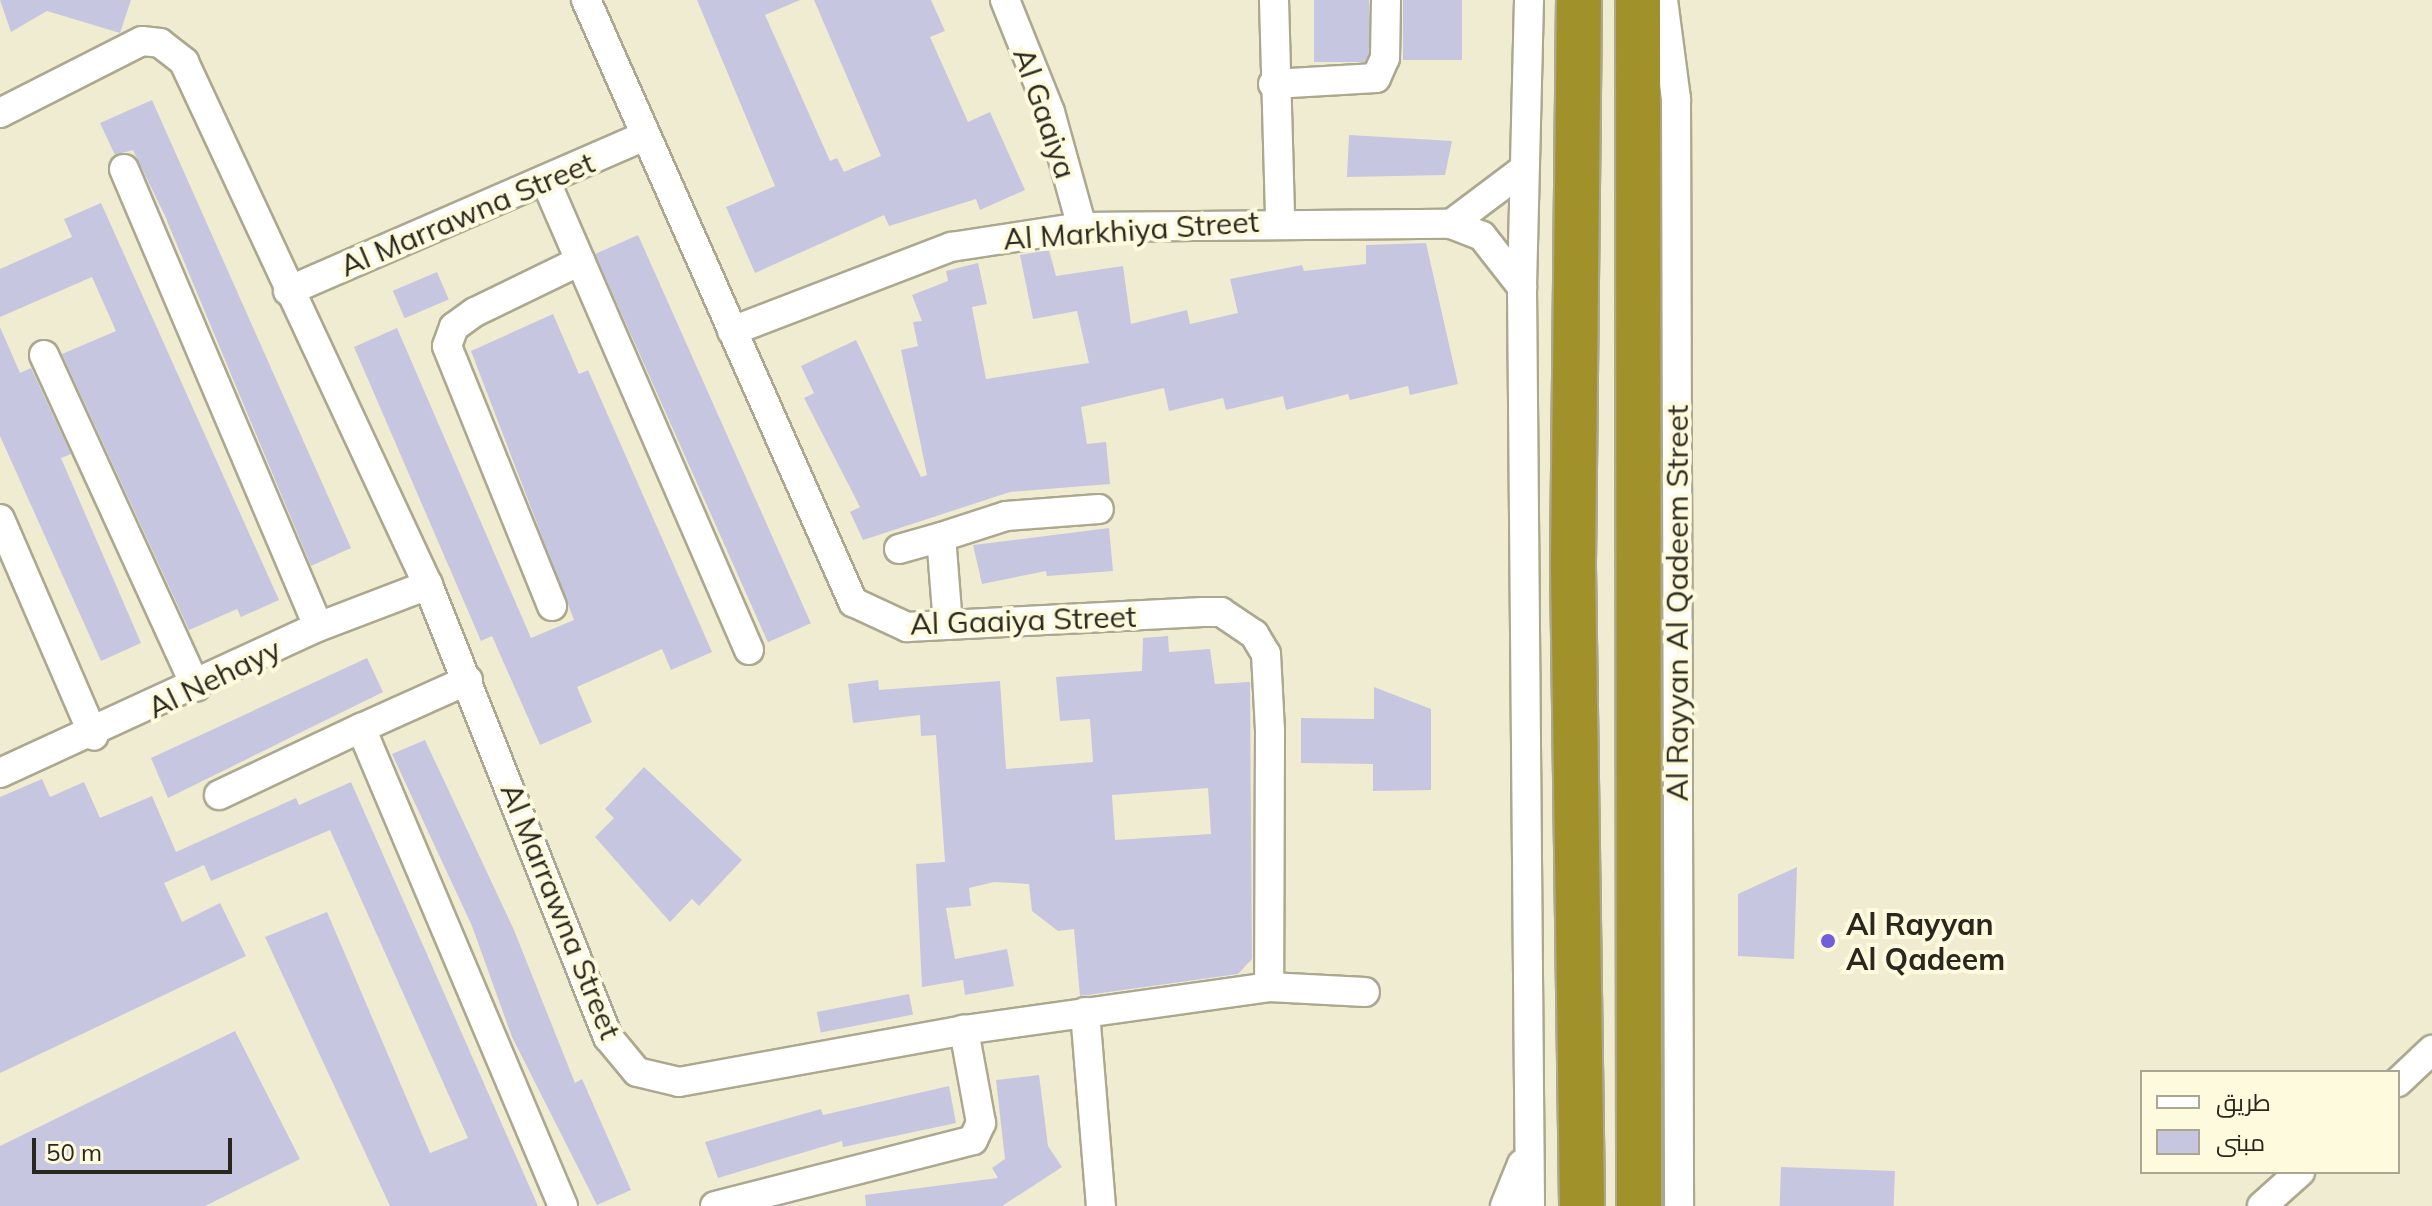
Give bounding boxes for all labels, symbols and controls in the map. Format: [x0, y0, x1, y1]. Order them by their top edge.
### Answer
street label: Al Gaaiya [1006, 43, 1084, 183]
street label: Al Marrawna Street [334, 144, 600, 284]
street label: Al Markhiya Street [1002, 203, 1260, 257]
street label: Al Rayyan Al Qadeem Street [1659, 405, 1695, 801]
street label: Al Gaaiya Street [909, 598, 1137, 642]
street label: Al Nehayy [142, 630, 286, 726]
street label: Al Marrawna Street [493, 778, 629, 1044]
place label: Al Rayyan Al Qadeem [1846, 906, 2005, 976]
marker: Al Rayyan Al Qadeem [1817, 930, 1839, 952]
legend [2140, 1070, 2400, 1174]
text: طريق [2216, 1087, 2271, 1117]
scale bar [36, 1122, 236, 1172]
text: مبنى [2216, 1127, 2265, 1157]
text: 50 m [46, 1137, 102, 1167]

